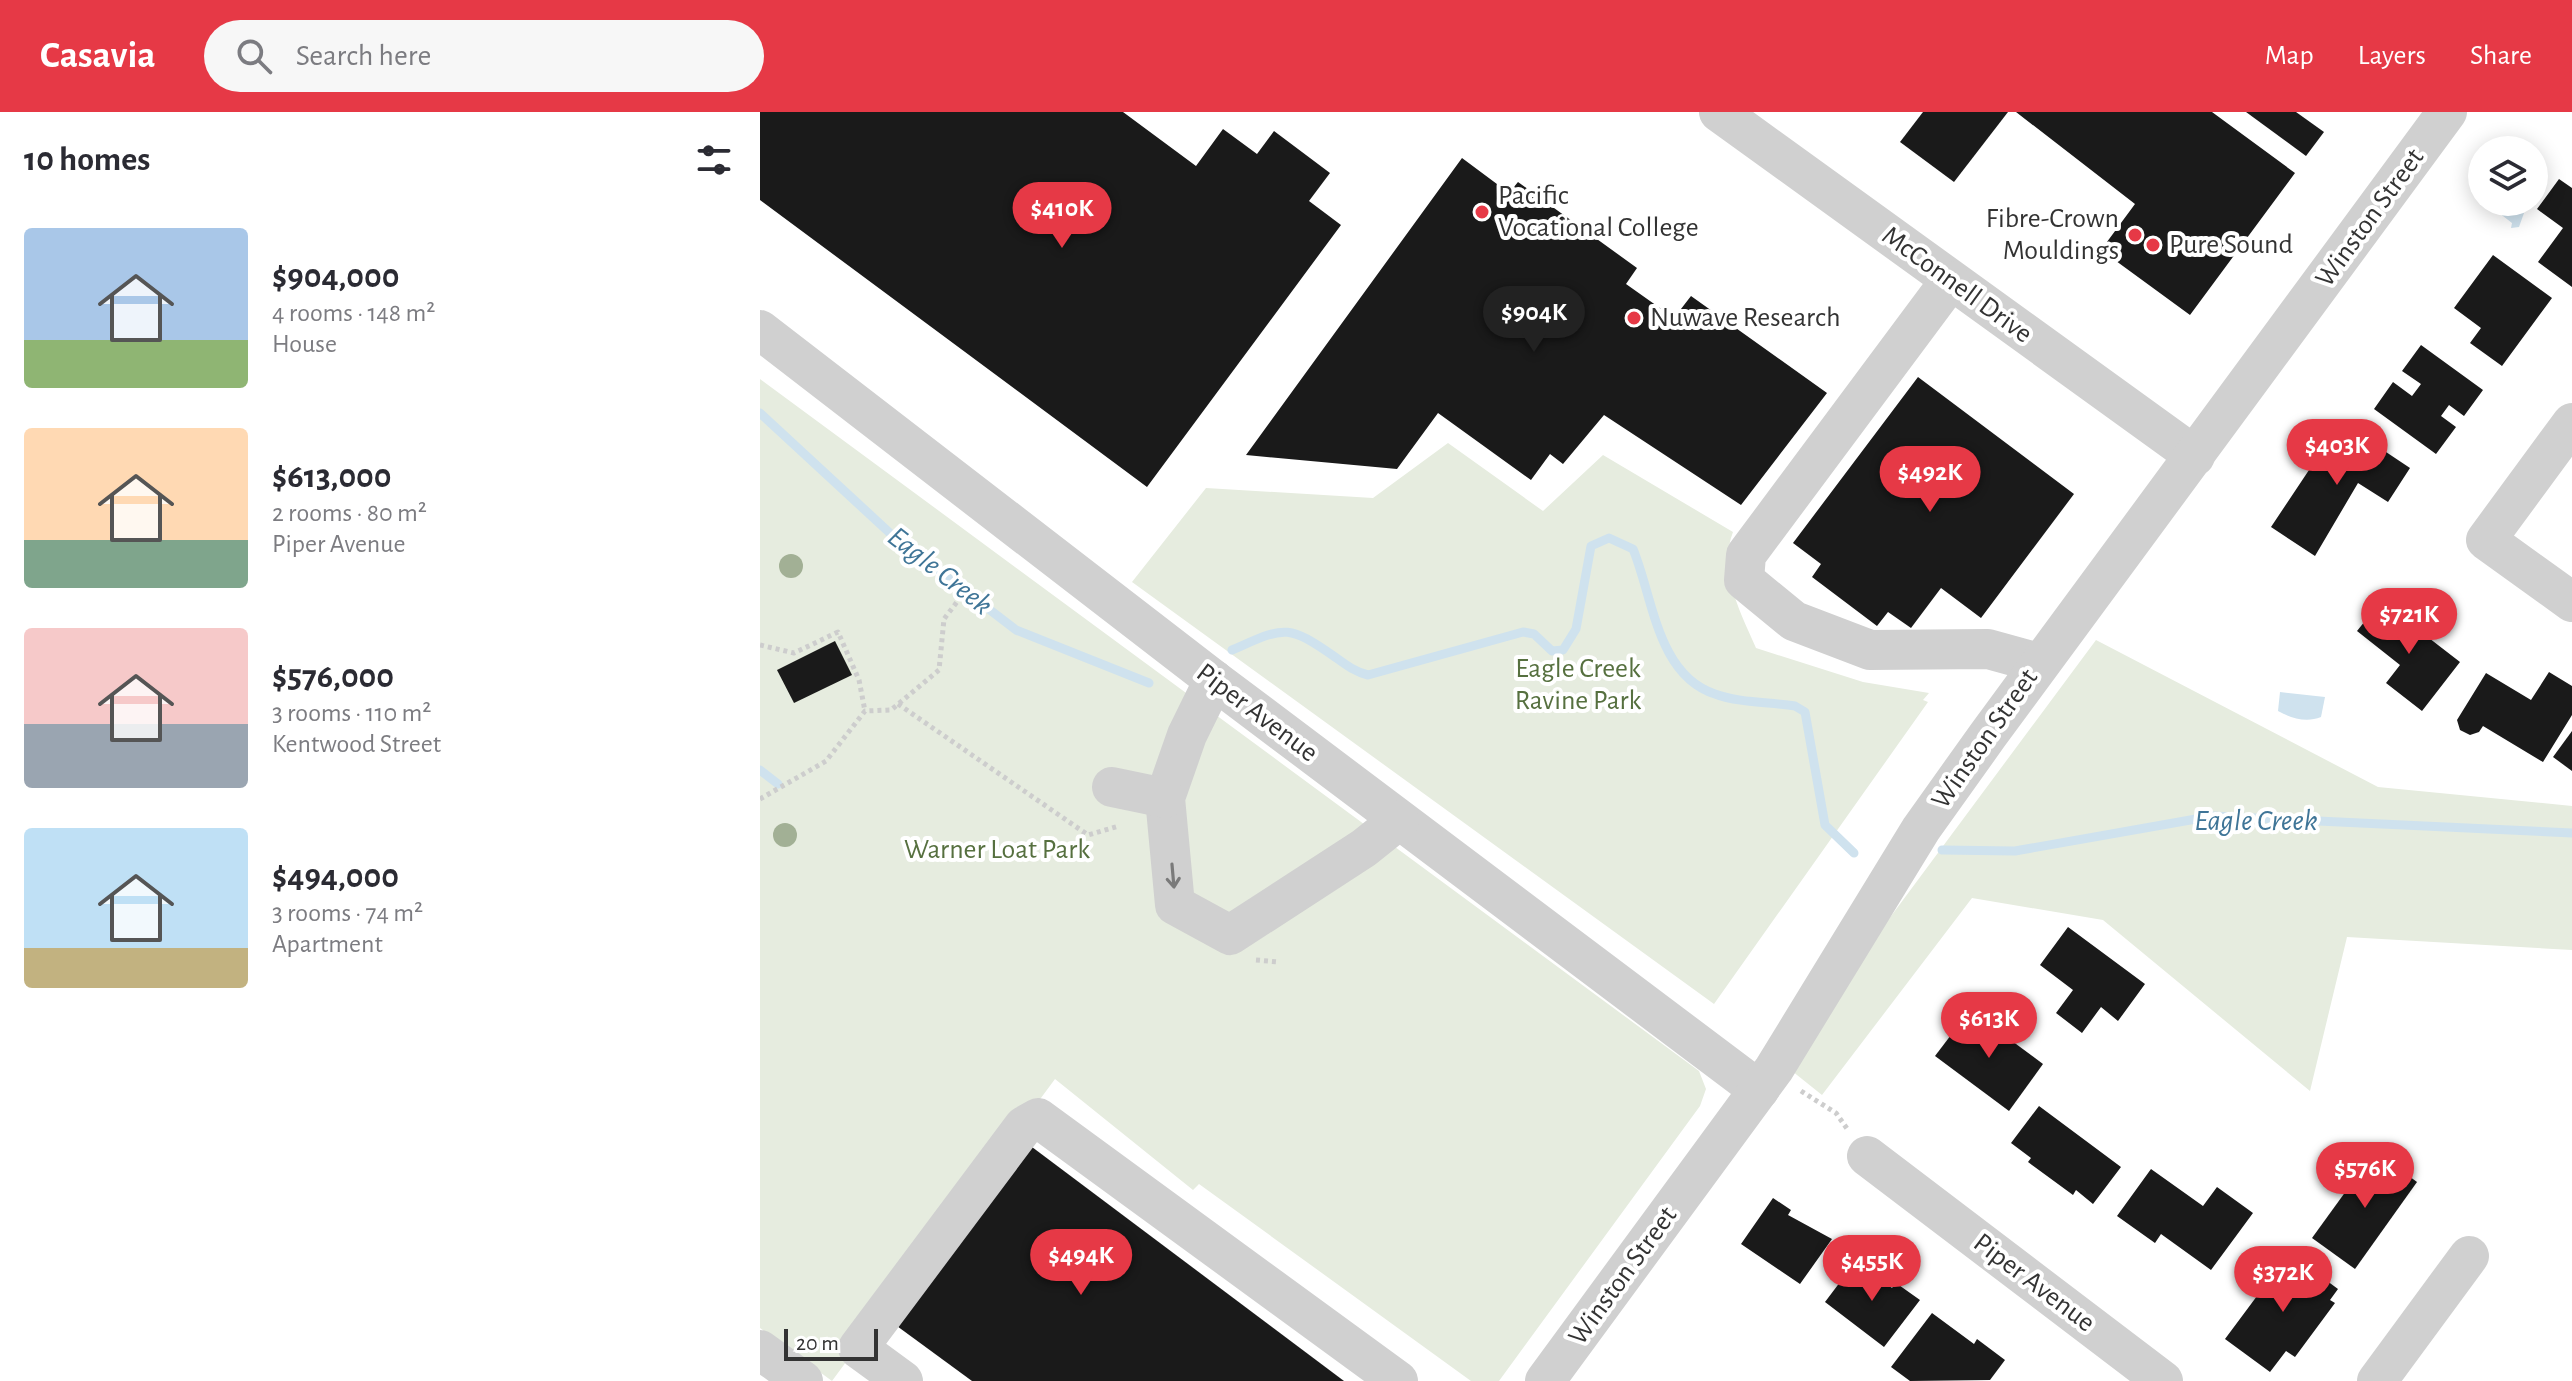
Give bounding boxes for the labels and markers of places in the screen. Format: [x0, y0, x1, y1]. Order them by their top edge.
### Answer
pin: $410K [1006, 182, 1118, 250]
place label: Pacific Vocational College [1498, 182, 1699, 242]
marker: Pacific Vocational College [1473, 203, 1491, 221]
place label: Fibre-Crown Mouldings [1986, 205, 2119, 265]
marker: Fibre-Crown Mouldings [2126, 226, 2144, 244]
place label: Pure Sound [2169, 231, 2293, 259]
marker: Pure Sound [2144, 236, 2162, 254]
pin: $904K [1478, 286, 1590, 354]
place label: Nuwave Research [1650, 304, 1840, 332]
marker: Nuwave Research [1625, 309, 1643, 327]
pin: $403K [2281, 419, 2393, 487]
pin: $492K [1874, 446, 1986, 514]
pin: $721K [2353, 588, 2465, 656]
pin: $613K [1933, 992, 2045, 1060]
pin: $576K [2309, 1142, 2421, 1210]
pin: $494K [1025, 1229, 1137, 1297]
pin: $455K [1816, 1235, 1928, 1303]
pin: $372K [2227, 1246, 2339, 1314]

